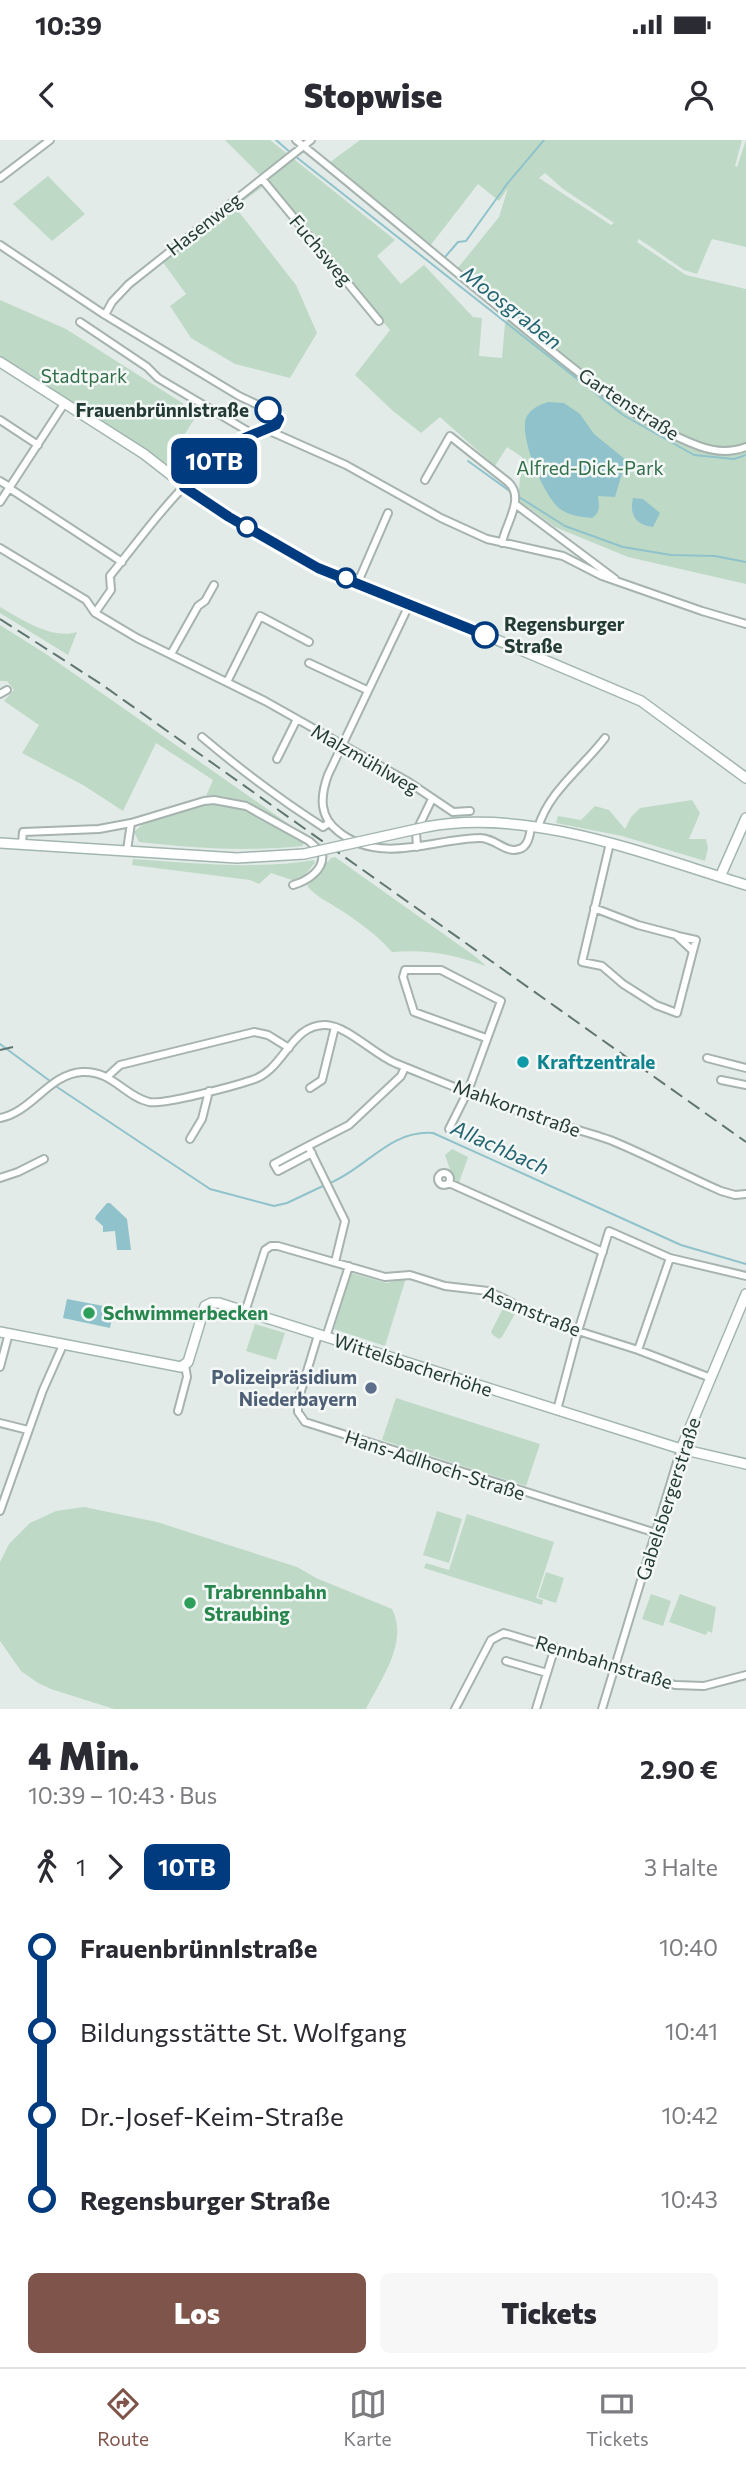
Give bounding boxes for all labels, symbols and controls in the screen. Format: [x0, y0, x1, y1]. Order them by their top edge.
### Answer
text: 10:39 [35, 9, 102, 40]
text: Stopwise [304, 75, 442, 115]
icon: back [28, 76, 66, 114]
icon: person [680, 76, 718, 114]
street label: Hasenweg [162, 187, 246, 260]
street label: Fuchsweg [285, 210, 358, 290]
water label: Moosgraben [457, 260, 567, 354]
street label: Gartenstraße [575, 363, 684, 445]
park label: Stadtpark [41, 364, 127, 387]
marker: Frauenbrünnlstraße [255, 397, 281, 423]
place label: Frauenbrünnlstraße [76, 398, 249, 421]
line badge: 10TB [165, 438, 263, 484]
text: 10TB [185, 446, 243, 475]
park label: Alfred-Dick-Park [516, 456, 664, 479]
unlabelled marker [237, 517, 257, 537]
unlabelled marker [336, 568, 356, 588]
place label: Regensburger Straße [504, 612, 625, 657]
marker: Regensburger Straße [472, 622, 498, 648]
street label: Malzmühlweg [307, 719, 423, 799]
place label: Kraftzentrale [537, 1050, 655, 1073]
marker: Kraftzentrale [515, 1054, 531, 1070]
street label: Mahkornstraße [450, 1074, 584, 1141]
water label: Allachbach [447, 1114, 553, 1179]
street label: Asamstraße [480, 1280, 584, 1341]
place label: Schwimmerbecken [103, 1301, 268, 1324]
marker: Schwimmerbecken [81, 1305, 97, 1321]
street label: Wittelsbacherhöhe [331, 1328, 495, 1401]
place label: Polizeipräsidium Niederbayern [211, 1365, 357, 1410]
marker: Polizeipräsidium Niederbayern [363, 1380, 379, 1396]
street label: Gabelsbergerstraße [630, 1414, 705, 1583]
street label: Hans-Adlhoch-Straße [342, 1425, 528, 1505]
place label: Trabrennbahn Straubing [204, 1580, 327, 1625]
marker: Trabrennbahn Straubing [182, 1595, 198, 1611]
street label: Rennbahnstraße [533, 1630, 675, 1693]
text: 4 Min. [28, 1731, 139, 1778]
text: 2.90 € [640, 1753, 718, 1784]
text: 10:39 – 10:43 · Bus [28, 1781, 217, 1809]
icon: walk [28, 1848, 66, 1886]
icon: forward [96, 1848, 134, 1886]
text: 10TB [158, 1852, 216, 1881]
text: 1 [76, 1853, 86, 1881]
text: 3 Halte [644, 1853, 718, 1881]
text: Frauenbrünnlstraße [80, 1932, 317, 1963]
text: 10:40 [659, 1933, 718, 1961]
text: Bildungsstätte St. Wolfgang [80, 2016, 406, 2047]
text: 10:41 [665, 2017, 718, 2045]
text: Dr.-Josef-Keim-Straße [80, 2100, 344, 2131]
text: 10:42 [662, 2101, 718, 2129]
text: Regensburger Straße [80, 2184, 330, 2215]
text: 10:43 [661, 2185, 718, 2213]
button: Los [28, 2273, 366, 2353]
button: Tickets [380, 2273, 718, 2353]
tab: Route [97, 2385, 149, 2450]
tab: Karte [344, 2385, 392, 2450]
tab: Tickets [586, 2385, 649, 2450]

